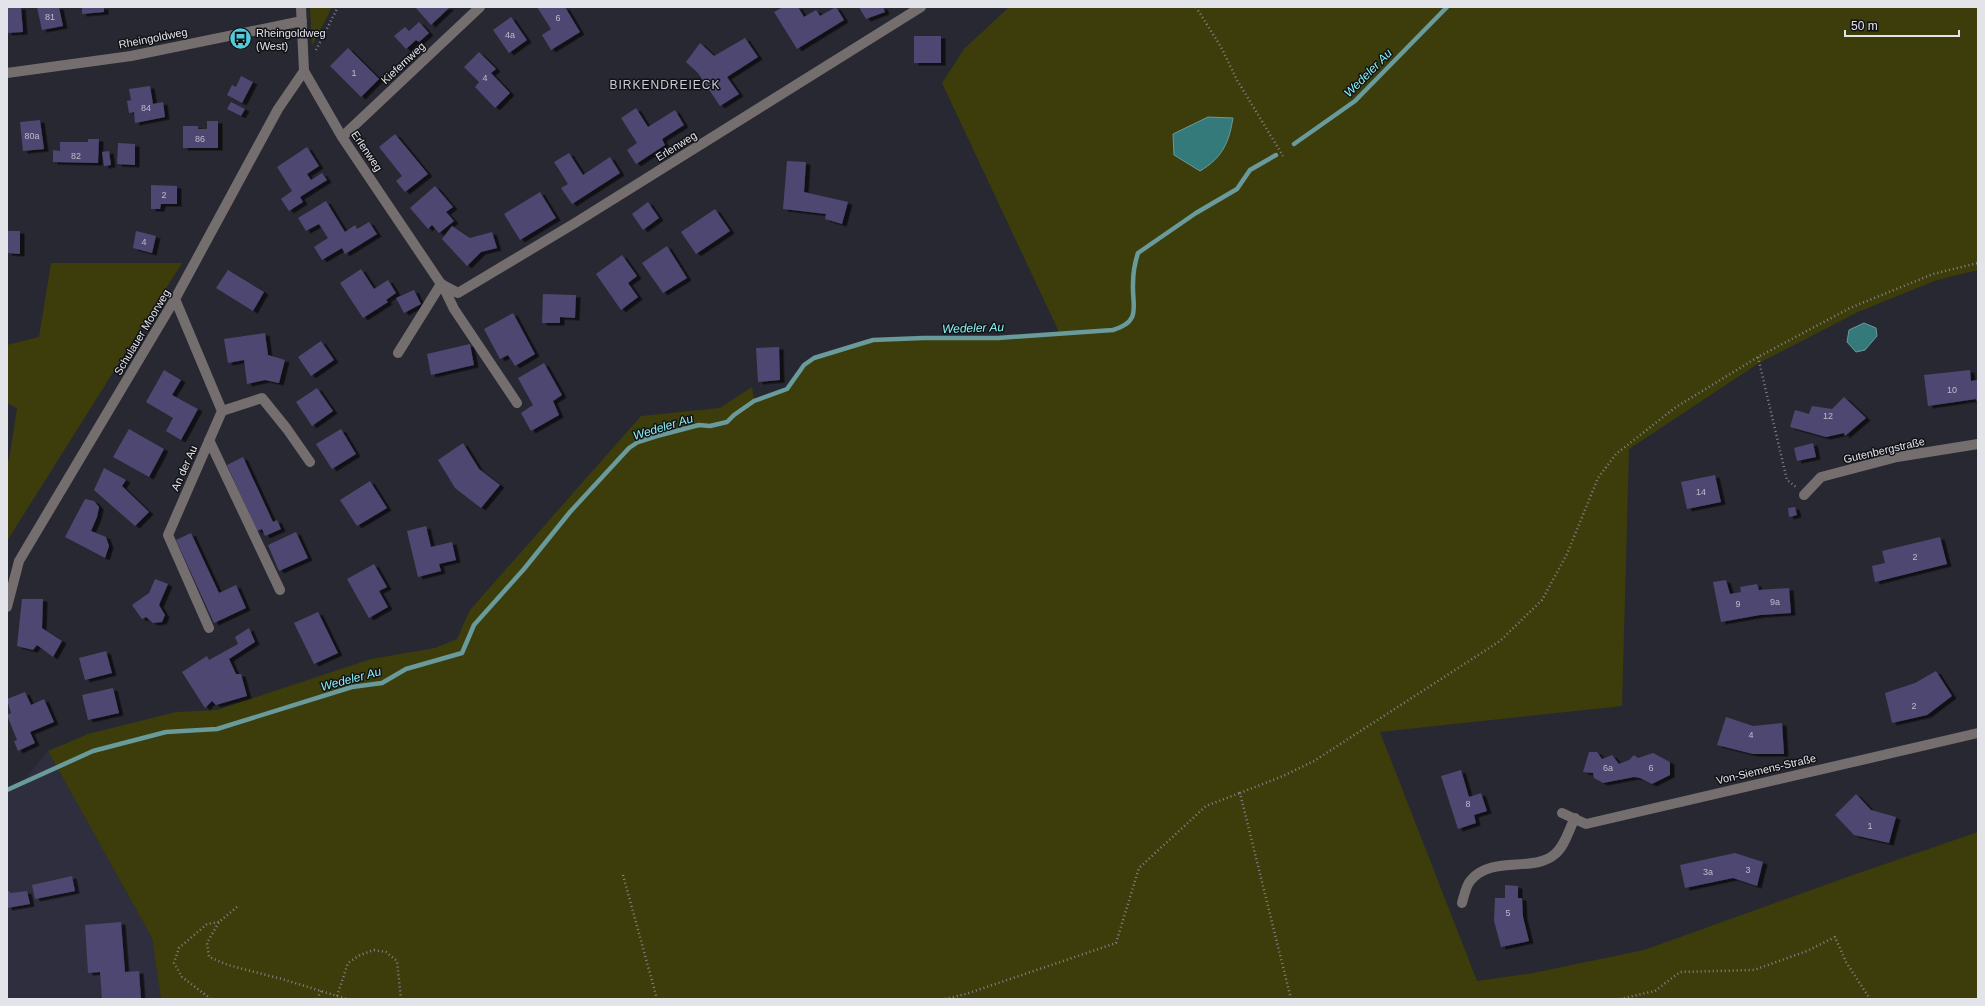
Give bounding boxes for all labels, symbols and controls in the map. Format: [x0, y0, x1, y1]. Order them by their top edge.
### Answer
house number: 81 [45, 12, 55, 22]
scale bar [1845, 12, 1959, 38]
house number: 6 [555, 13, 561, 23]
text: 50 m [1851, 19, 1878, 33]
street label: Rheingoldweg [118, 25, 188, 51]
bus stop icon: Rheingoldweg (West) [228, 26, 254, 52]
place label: Rheingoldweg (West) [256, 27, 326, 52]
house number: 4a [505, 30, 515, 40]
street label: Kiefernweg [379, 40, 427, 86]
water label: Wedeler Au [1341, 46, 1395, 100]
house number: 1 [351, 68, 357, 78]
house number: 4 [482, 73, 488, 83]
district label: BIRKENDREIECK [609, 78, 721, 92]
house number: 84 [141, 103, 151, 113]
street label: Erlenweg [349, 129, 385, 173]
street label: Erlenweg [653, 129, 699, 163]
house number: 80a [24, 131, 40, 141]
house number: 86 [195, 134, 205, 144]
house number: 82 [71, 151, 81, 161]
house number: 2 [161, 190, 167, 200]
house number: 4 [141, 237, 147, 247]
street label: Schulauer Moorweg [112, 287, 172, 377]
water label: Wedeler Au [942, 320, 1005, 336]
house number: 10 [1947, 385, 1957, 395]
water label: Wedeler Au [631, 411, 695, 443]
house number: 12 [1823, 411, 1833, 421]
street label: Gutenbergstraße [1842, 435, 1926, 465]
street label: An der Au [169, 443, 199, 493]
house number: 14 [1696, 487, 1706, 497]
house number: 2 [1912, 552, 1918, 562]
house number: 9a [1770, 597, 1780, 607]
house number: 9 [1735, 599, 1741, 609]
water label: Wedeler Au [319, 664, 383, 694]
house number: 2 [1911, 701, 1917, 711]
house number: 4 [1748, 730, 1754, 740]
street label: Von-Siemens-Straße [1715, 752, 1817, 786]
house number: 6a [1603, 763, 1613, 773]
house number: 6 [1648, 763, 1654, 773]
house number: 8 [1465, 799, 1471, 809]
house number: 1 [1867, 821, 1873, 831]
house number: 3 [1745, 865, 1751, 875]
house number: 3a [1703, 867, 1713, 877]
house number: 5 [1505, 908, 1511, 918]

